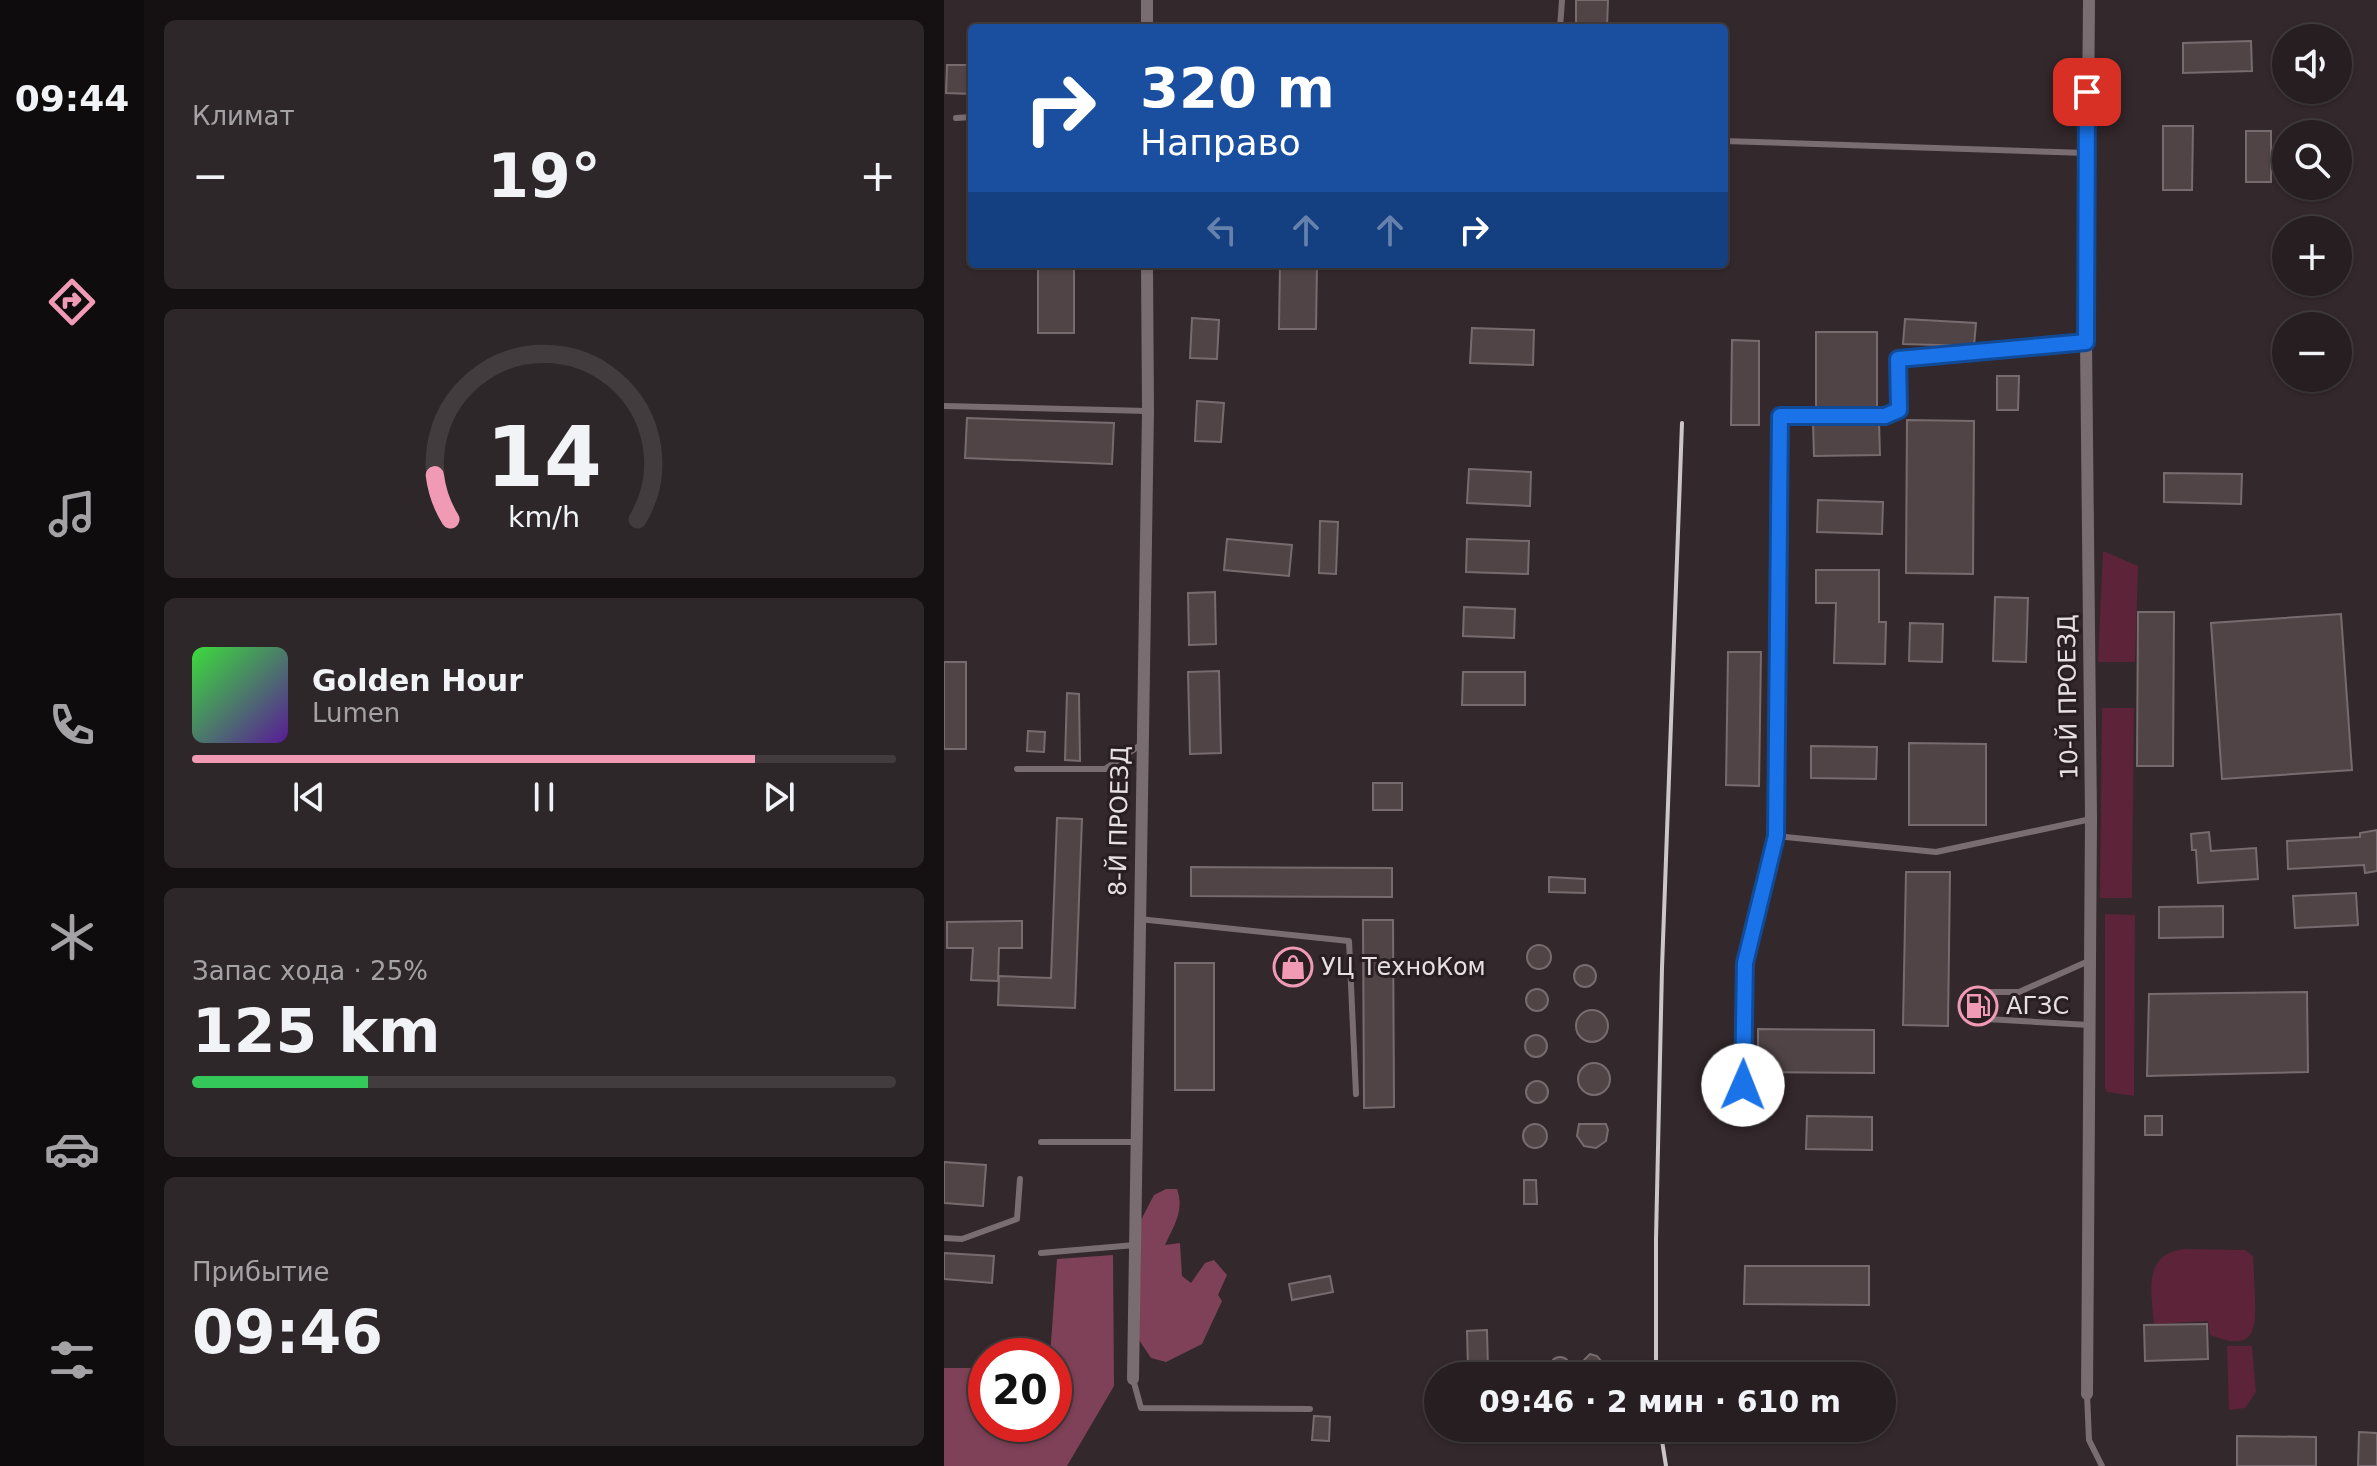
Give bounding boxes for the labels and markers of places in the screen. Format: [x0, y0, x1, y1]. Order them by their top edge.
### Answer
pin [2053, 58, 2121, 126]
shop icon: УЦ ТехноКом [1272, 946, 1314, 988]
place label: УЦ ТехноКом [1321, 953, 1486, 981]
fuel station icon: АГЗС [1957, 985, 1999, 1027]
place label: АГЗС [2006, 992, 2069, 1020]

